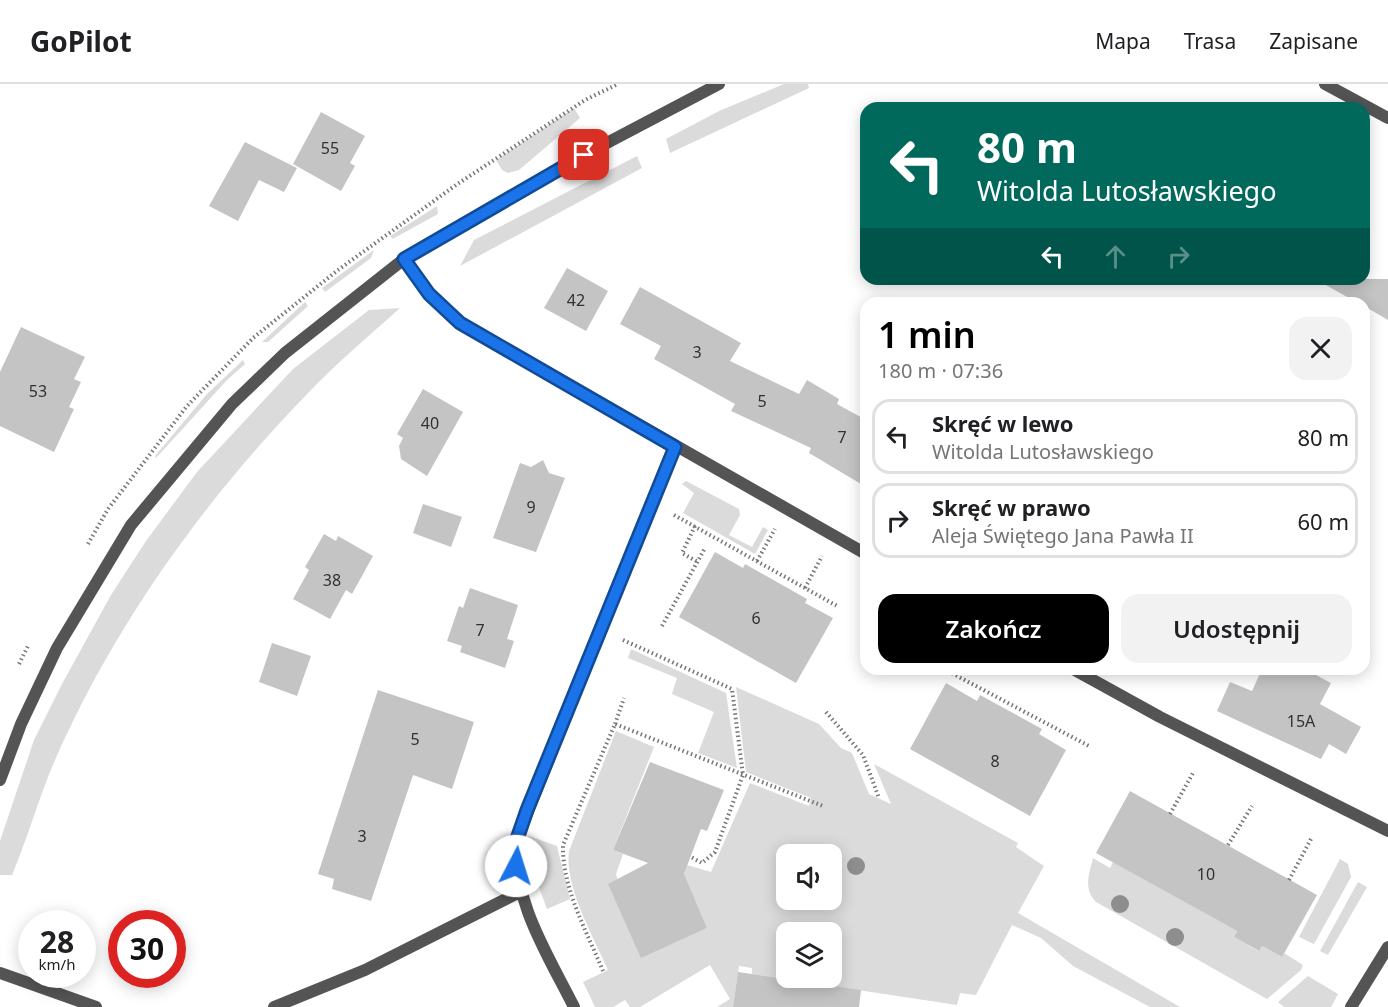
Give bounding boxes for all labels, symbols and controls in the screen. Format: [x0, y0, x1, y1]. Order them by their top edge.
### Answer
text: GoPilot [30, 22, 132, 60]
text: Mapa [1095, 27, 1151, 55]
text: Trasa [1184, 27, 1236, 55]
text: Zapisane [1269, 27, 1358, 55]
text: 80 m [977, 118, 1077, 175]
icon: left [878, 126, 956, 204]
pin [558, 129, 609, 180]
house number: 55 [321, 137, 339, 159]
icon: arrive [567, 138, 600, 171]
text: Witolda Lutosławskiego [977, 172, 1277, 209]
icon: left [1036, 240, 1069, 273]
icon: ahead [1099, 240, 1132, 273]
icon: right [1162, 240, 1195, 273]
house number: 42 [567, 289, 585, 311]
text: 1 min [878, 310, 976, 359]
button: close [1289, 317, 1352, 380]
house number: 3 [692, 341, 702, 363]
text: 180 m · 07:36 [878, 357, 1003, 384]
house number: 53 [29, 380, 47, 402]
house number: 5 [757, 390, 767, 412]
text: Skręć w lewo [932, 408, 1074, 438]
house number: 40 [421, 412, 439, 434]
icon: left [881, 420, 914, 453]
text: 80 m [1298, 422, 1349, 452]
house number: 7 [837, 426, 847, 448]
text: Witolda Lutosławskiego [932, 438, 1154, 465]
text: Skręć w prawo [932, 492, 1091, 522]
house number: 9 [526, 496, 536, 518]
icon: right [881, 504, 914, 537]
text: 60 m [1298, 506, 1349, 536]
text: Aleja Świętego Jana Pawła II [932, 522, 1194, 549]
house number: 38 [323, 569, 341, 591]
button: Zakończ [878, 594, 1109, 663]
button: Udostępnij [1121, 594, 1352, 663]
house number: 6 [751, 607, 761, 629]
house number: 7 [475, 619, 485, 641]
house number: 15A [1287, 710, 1316, 732]
house number: 5 [410, 728, 420, 750]
house number: 8 [990, 750, 1000, 772]
house number: 3 [357, 825, 367, 847]
position arrow [484, 834, 548, 898]
map controls [776, 844, 842, 988]
button: sound [776, 844, 842, 910]
house number: 10 [1197, 863, 1215, 885]
speed limit sign: 30 [108, 910, 186, 988]
text: 28 [40, 921, 74, 962]
button: layers [776, 922, 842, 988]
text: km/h [39, 954, 75, 974]

